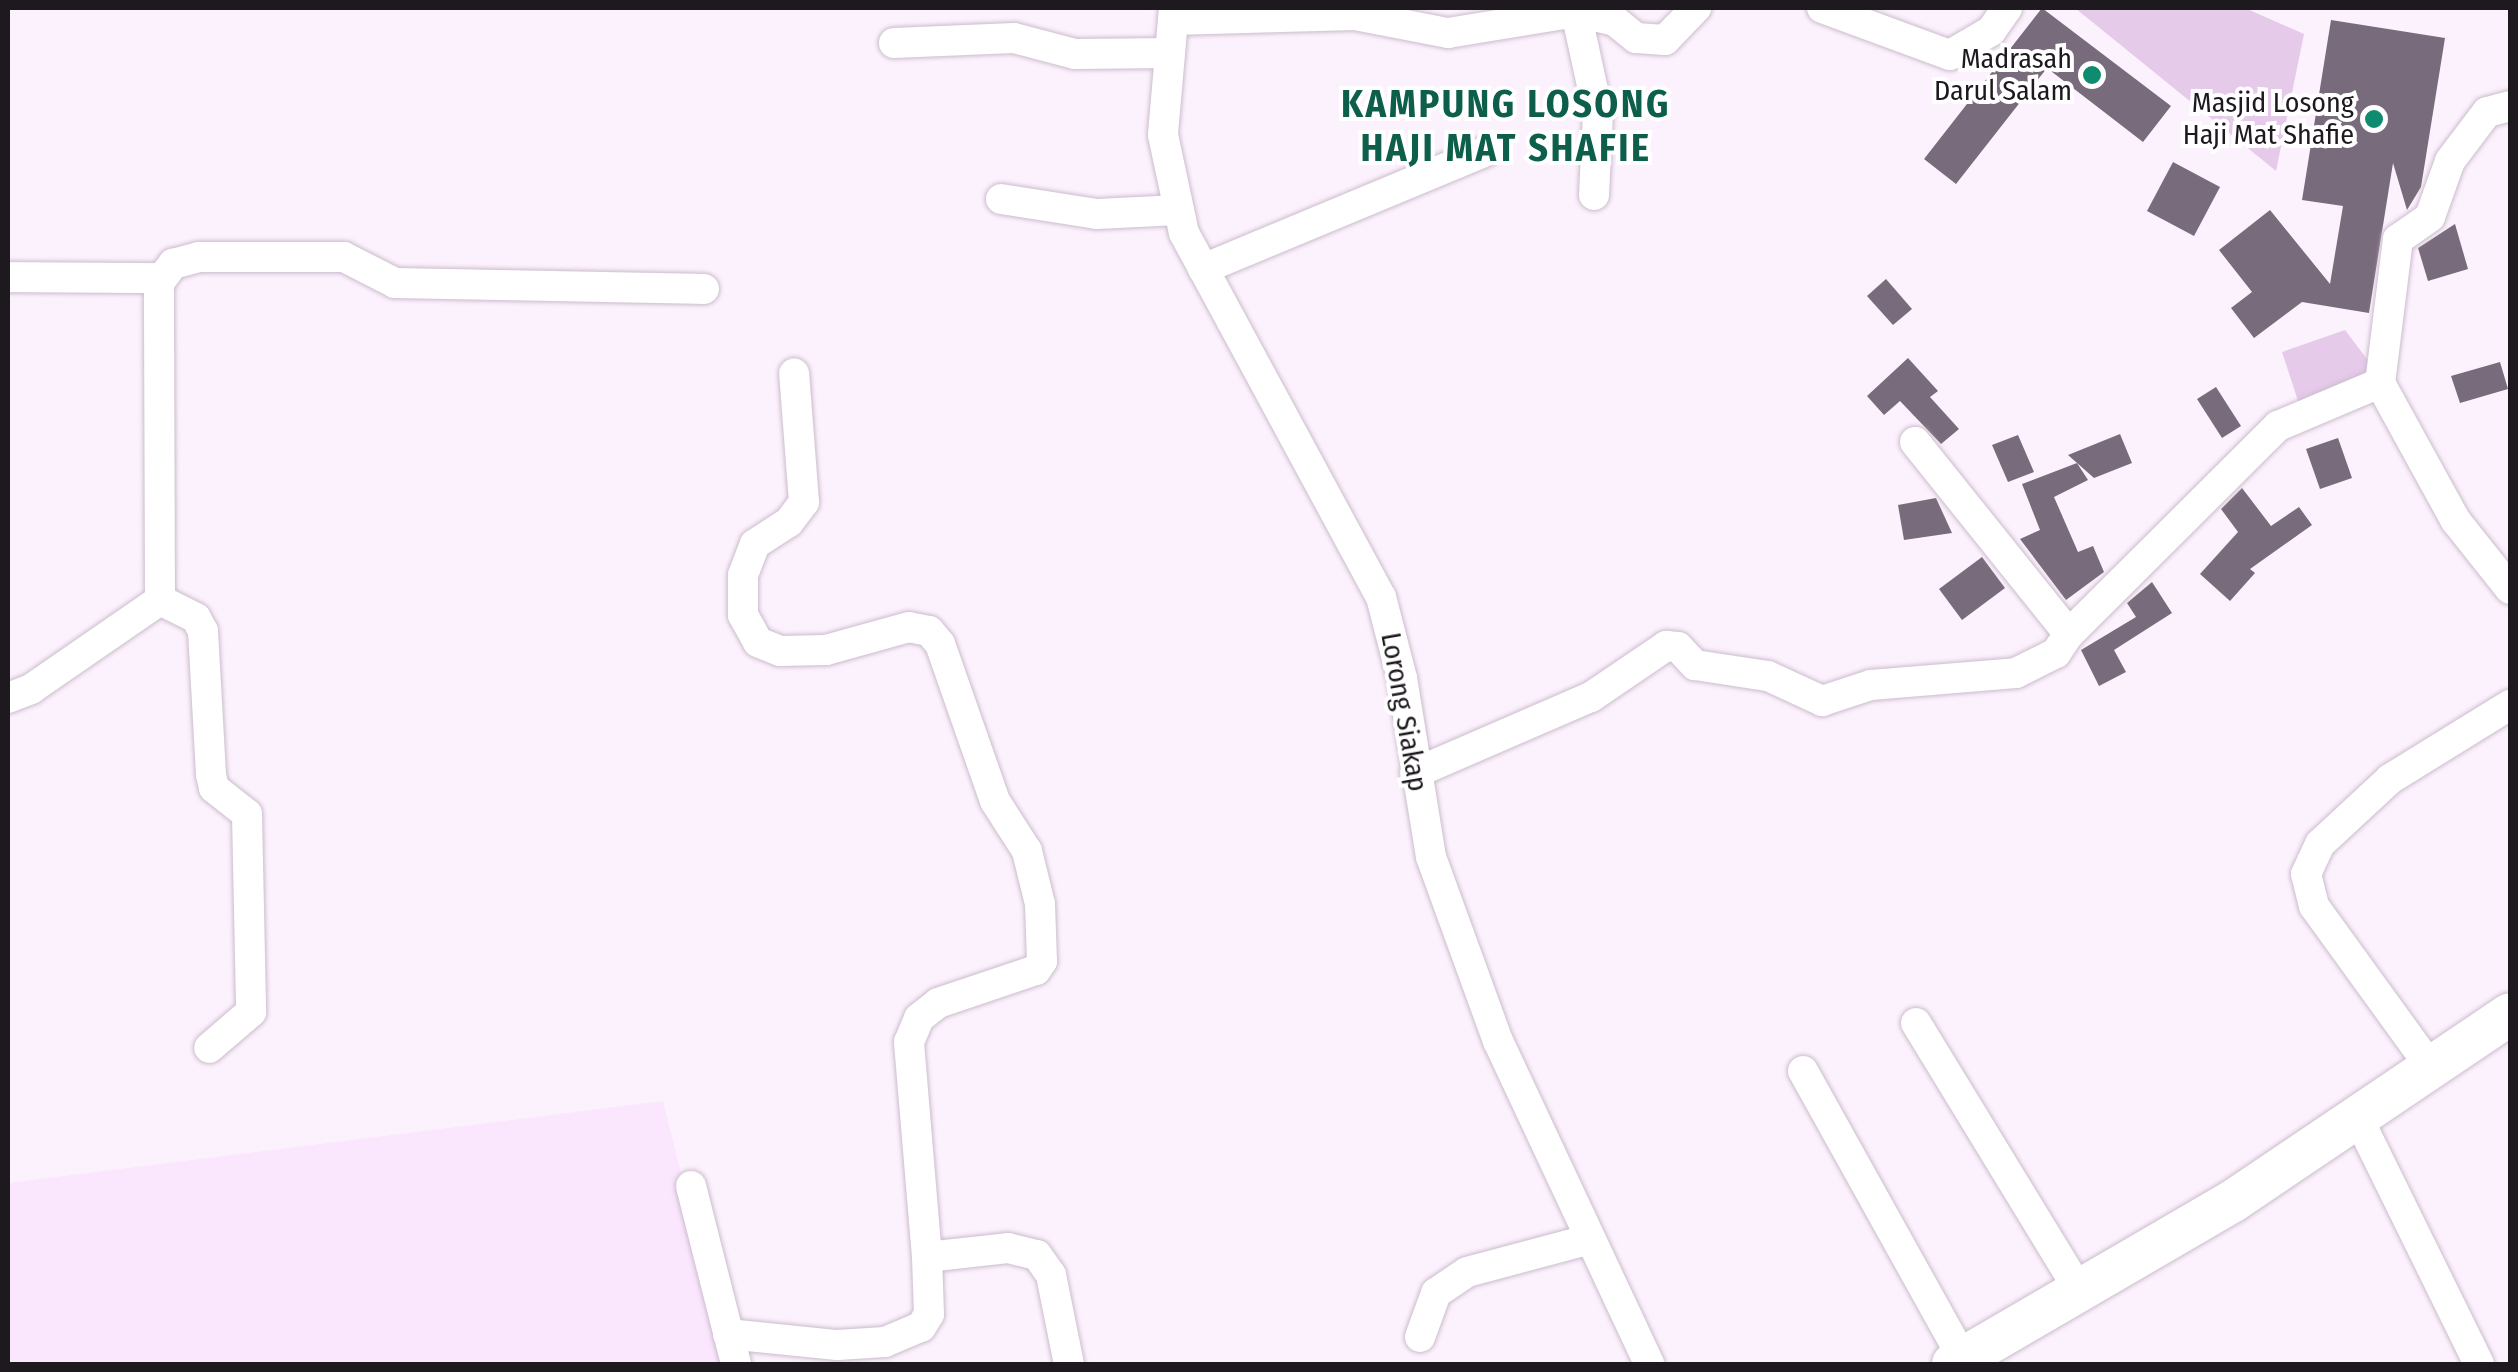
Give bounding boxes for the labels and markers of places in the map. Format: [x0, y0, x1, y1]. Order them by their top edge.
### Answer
place label: Madrasah Darul Salam [1934, 42, 2072, 108]
marker: Madrasah Darul Salam [2081, 64, 2103, 86]
place label: Masjid Losong Haji Mat Shafie [2183, 86, 2354, 152]
marker: Masjid Losong Haji Mat Shafie [2363, 108, 2385, 130]

